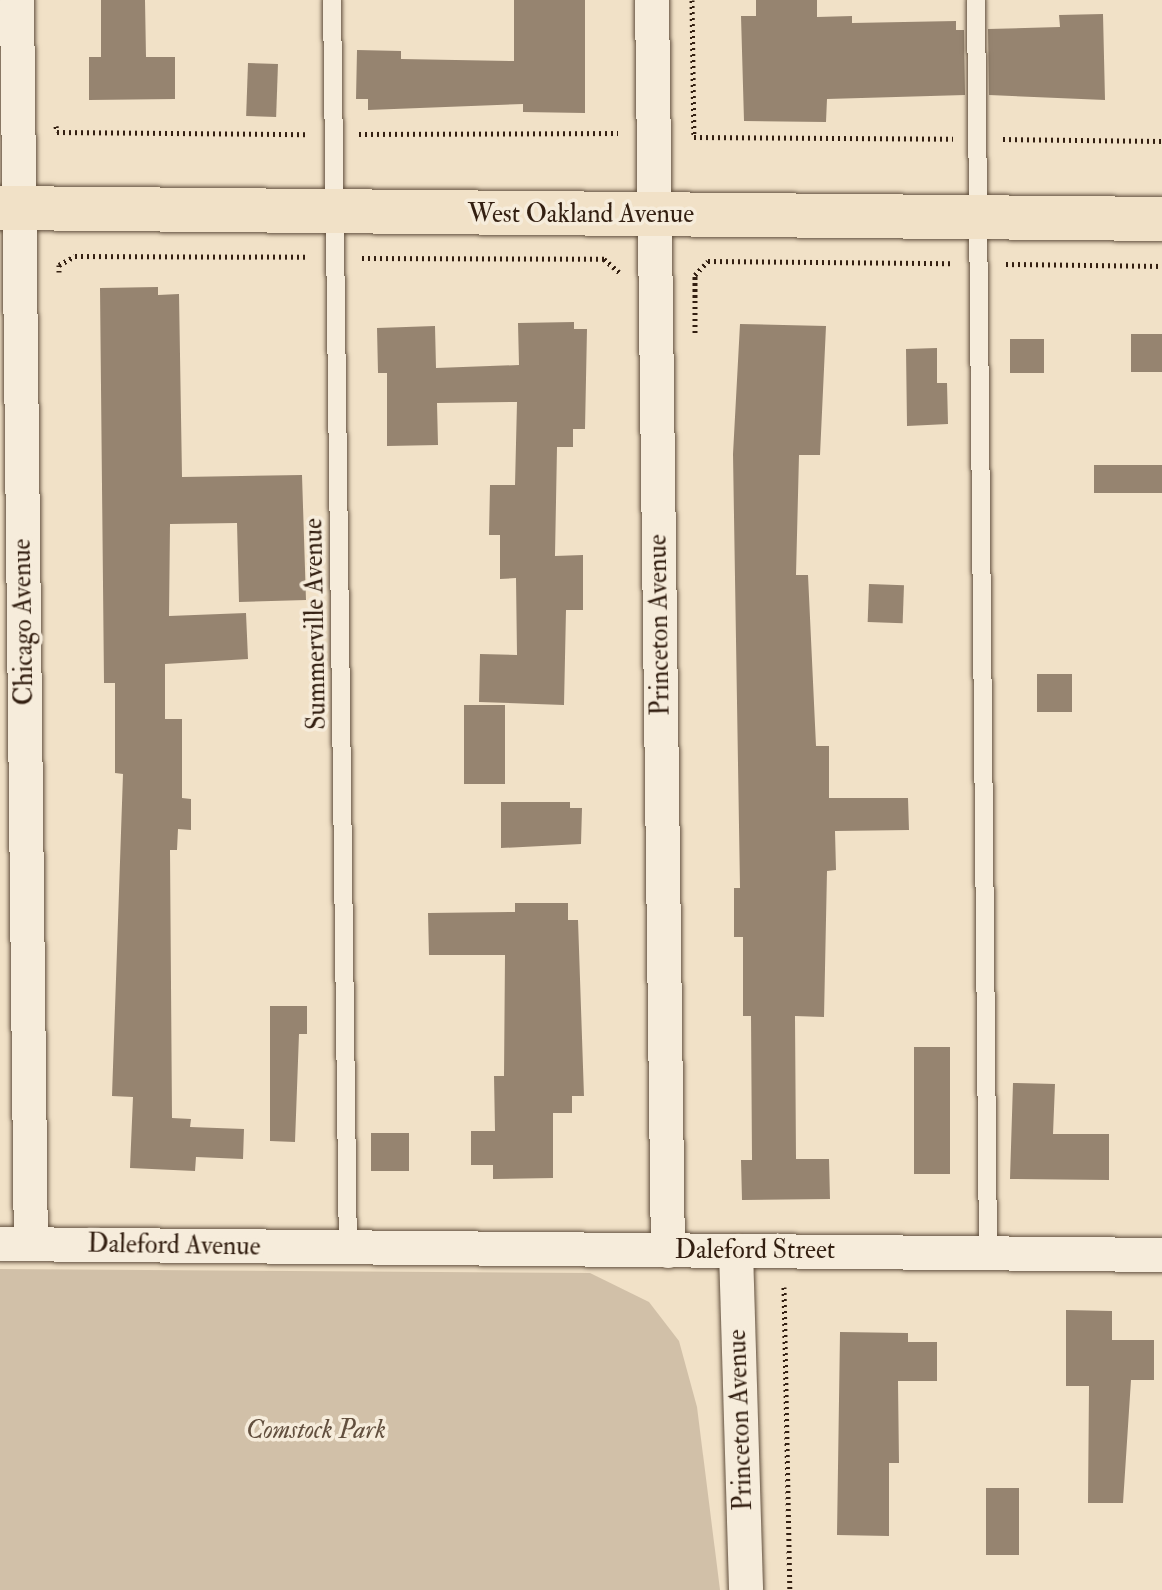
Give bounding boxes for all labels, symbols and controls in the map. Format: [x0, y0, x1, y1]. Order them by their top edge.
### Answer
street label: West Oakland Avenue [468, 199, 694, 231]
street label: Summerville Avenue [299, 518, 333, 730]
street label: Princeton Avenue [643, 534, 677, 716]
street label: Chicago Avenue [7, 538, 41, 706]
street label: Daleford Avenue [87, 1229, 261, 1263]
street label: Daleford Street [675, 1235, 835, 1267]
street label: Princeton Avenue [722, 1329, 760, 1511]
park label: Comstock Park [246, 1415, 386, 1447]

